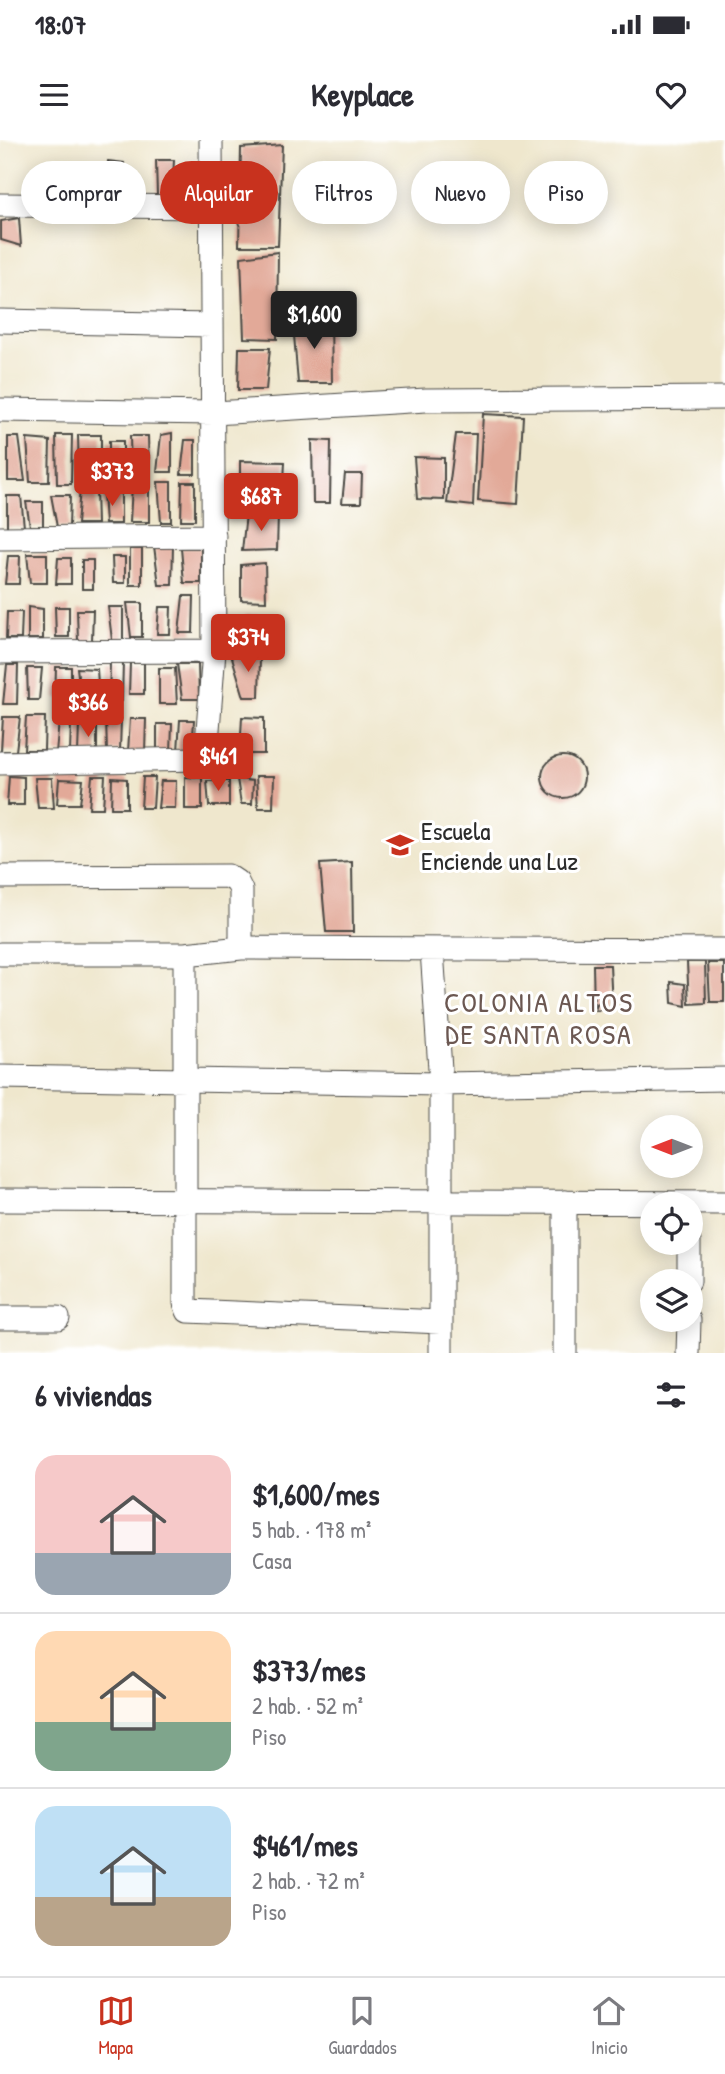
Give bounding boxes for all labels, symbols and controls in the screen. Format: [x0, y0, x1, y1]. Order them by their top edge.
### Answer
text: 18:07 [35, 7, 86, 42]
text: Keyplace [311, 73, 414, 116]
icon: menu [35, 76, 73, 114]
icon: heart [652, 76, 690, 114]
chip: Comprar [21, 161, 146, 224]
chip: Alquilar [160, 161, 278, 224]
chip: Filtros [292, 161, 397, 224]
chip: Nuevo [411, 161, 510, 224]
chip: Piso [524, 161, 608, 224]
pin: $1,600 [257, 292, 371, 351]
text: $1,600 [287, 298, 341, 329]
pin: $373 [71, 448, 153, 508]
text: $373 [90, 455, 134, 486]
pin: $687 [220, 474, 302, 533]
text: $687 [240, 480, 282, 511]
pin: $374 [207, 615, 289, 674]
text: $374 [227, 621, 269, 652]
pin: $366 [47, 680, 129, 739]
text: $366 [68, 686, 108, 717]
pin: $461 [177, 734, 259, 793]
text: $461 [199, 740, 237, 771]
place label: Escuela Enciende una Luz [421, 813, 578, 878]
school or university icon: Escuela Enciende una Luz [385, 830, 415, 860]
district label: COLONIA ALTOS DE SANTA ROSA [444, 983, 634, 1053]
north arrow [640, 1115, 704, 1178]
map controls [640, 1115, 703, 1332]
button: locate [640, 1192, 703, 1255]
button: layers [640, 1269, 703, 1332]
text: 6 viviendas [35, 1375, 152, 1415]
icon: filters [652, 1376, 690, 1414]
text: $1,600/mes [252, 1474, 380, 1514]
icon: home [91, 1483, 175, 1567]
text: 5 hab. · 178 m² [252, 1514, 371, 1545]
text: Casa [252, 1545, 292, 1576]
text: $373/mes [252, 1650, 366, 1690]
icon: home [91, 1659, 175, 1743]
text: 2 hab. · 52 m² [252, 1690, 363, 1721]
text: Piso [252, 1721, 286, 1752]
text: $461/mes [252, 1825, 358, 1865]
icon: home [91, 1834, 175, 1918]
text: 2 hab. · 72 m² [252, 1865, 365, 1896]
text: Piso [252, 1896, 286, 1927]
tab: Mapa [97, 1992, 135, 2060]
tab: Guardados [328, 1992, 397, 2060]
tab: Inicio [590, 1992, 628, 2060]

